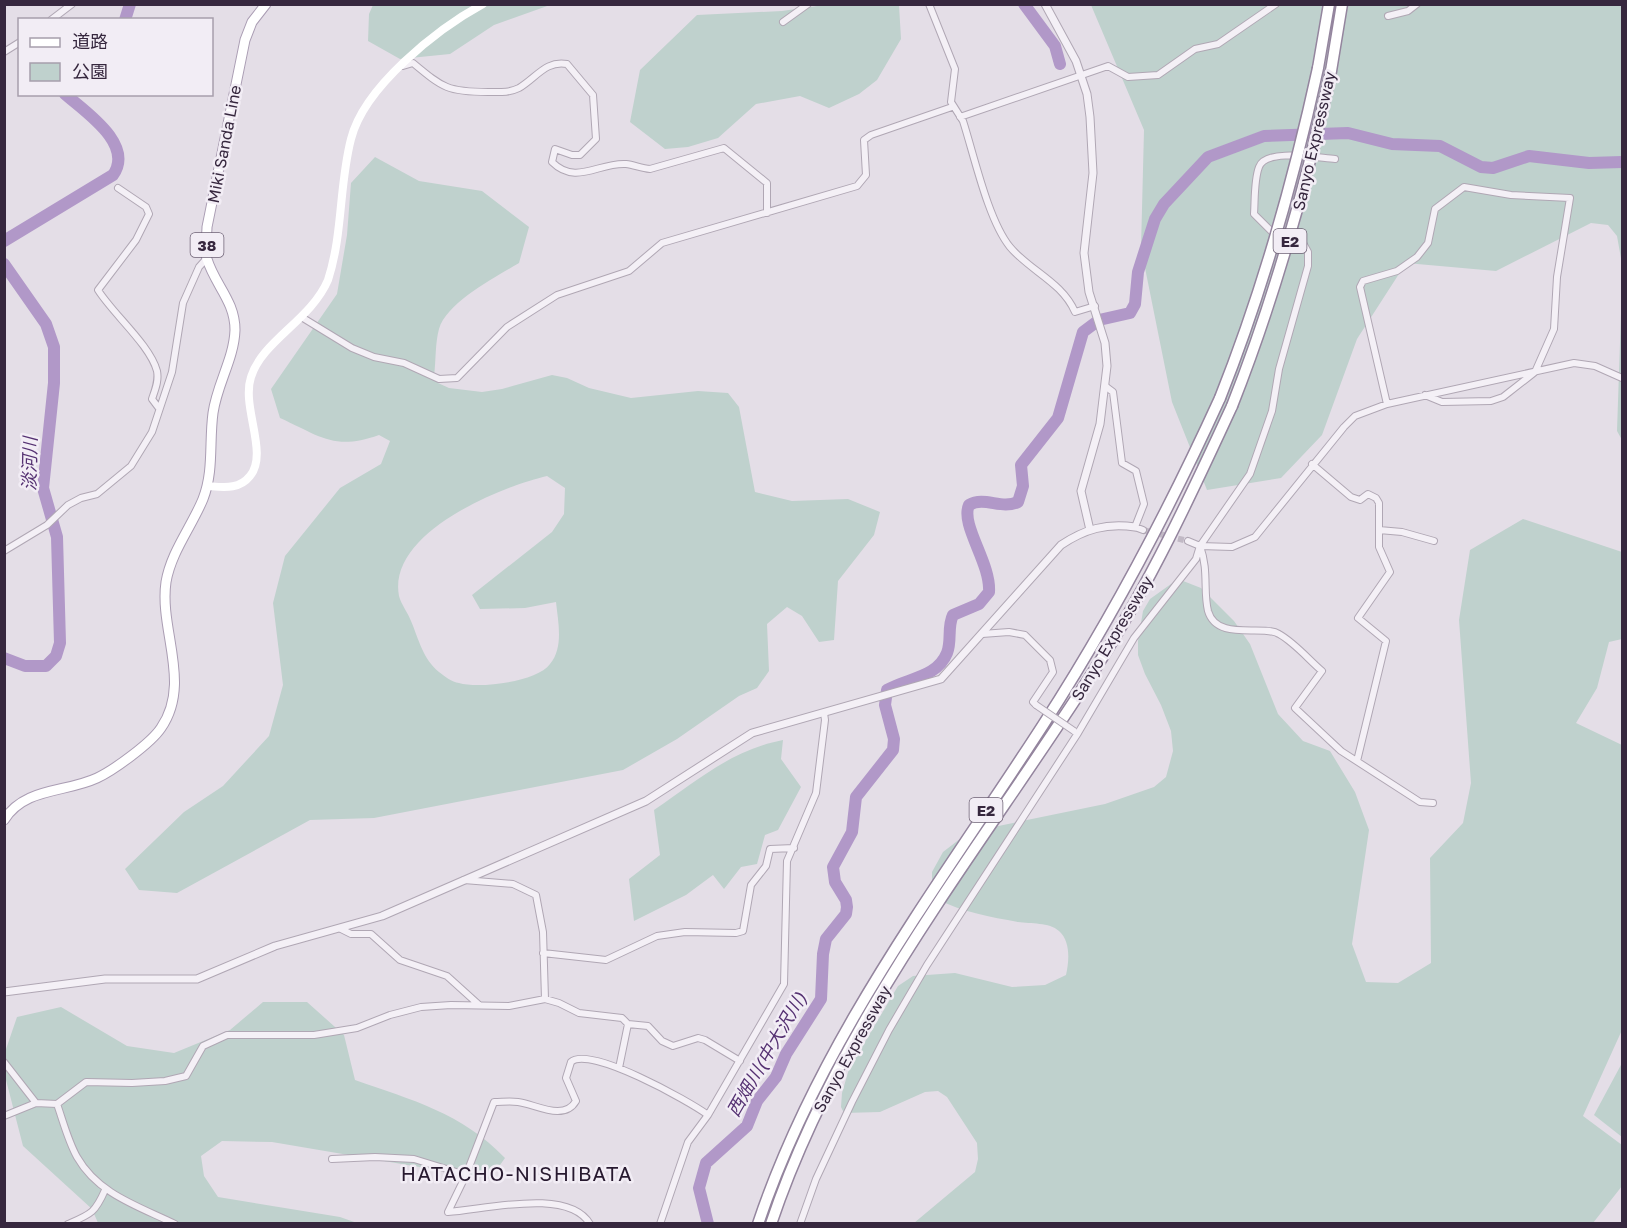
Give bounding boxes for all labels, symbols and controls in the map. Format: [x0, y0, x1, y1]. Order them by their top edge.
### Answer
legend [18, 18, 213, 96]
text: 道路 [72, 30, 108, 52]
text: 公園 [72, 60, 108, 82]
street label: Sanyo Expressway [1288, 69, 1340, 212]
street label: Miki Sanda Line [203, 83, 245, 205]
road number: E2 [1274, 229, 1306, 253]
road number: 38 [190, 233, 224, 257]
water label: 淡河川 [18, 435, 41, 491]
street label: Sanyo Expressway [1067, 572, 1157, 704]
road number: E2 [970, 798, 1002, 822]
street label: Sanyo Expressway [809, 982, 895, 1116]
water label: 西畑川(中大沢川) [722, 988, 811, 1120]
district label: HATACHO-NISHIBATA [401, 1161, 633, 1185]

